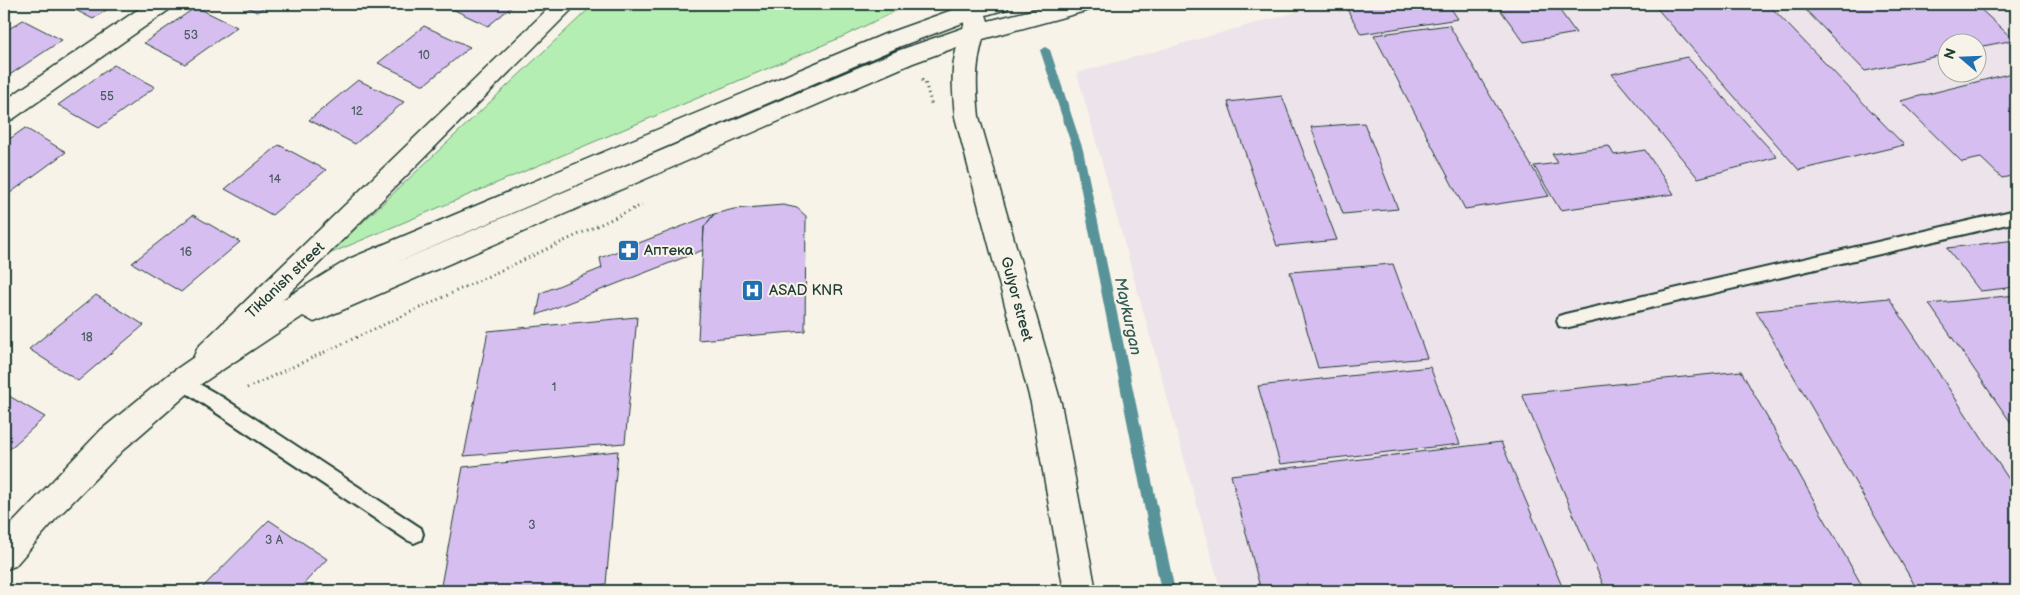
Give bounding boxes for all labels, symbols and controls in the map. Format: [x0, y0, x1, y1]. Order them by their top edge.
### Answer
house number: 53 [184, 28, 198, 43]
north arrow [1938, 32, 1988, 82]
text: N [1940, 46, 1960, 62]
house number: 10 [418, 48, 430, 63]
house number: 55 [100, 89, 114, 104]
house number: 12 [351, 104, 363, 119]
house number: 14 [269, 172, 282, 187]
street label: Tiklanish street [242, 238, 329, 323]
pharmacy icon: Аптека [616, 238, 640, 262]
place label: Аптека [643, 241, 694, 260]
house number: 16 [180, 245, 192, 260]
street label: Gulyor street [996, 255, 1037, 344]
water label: Maykurgan [1110, 275, 1145, 357]
hospital icon: ASAD KNR [741, 278, 765, 302]
place label: ASAD KNR [769, 281, 843, 300]
house number: 18 [81, 330, 93, 345]
house number: 1 [552, 380, 556, 395]
house number: 3 [528, 518, 536, 533]
house number: 3 A [265, 533, 284, 548]

